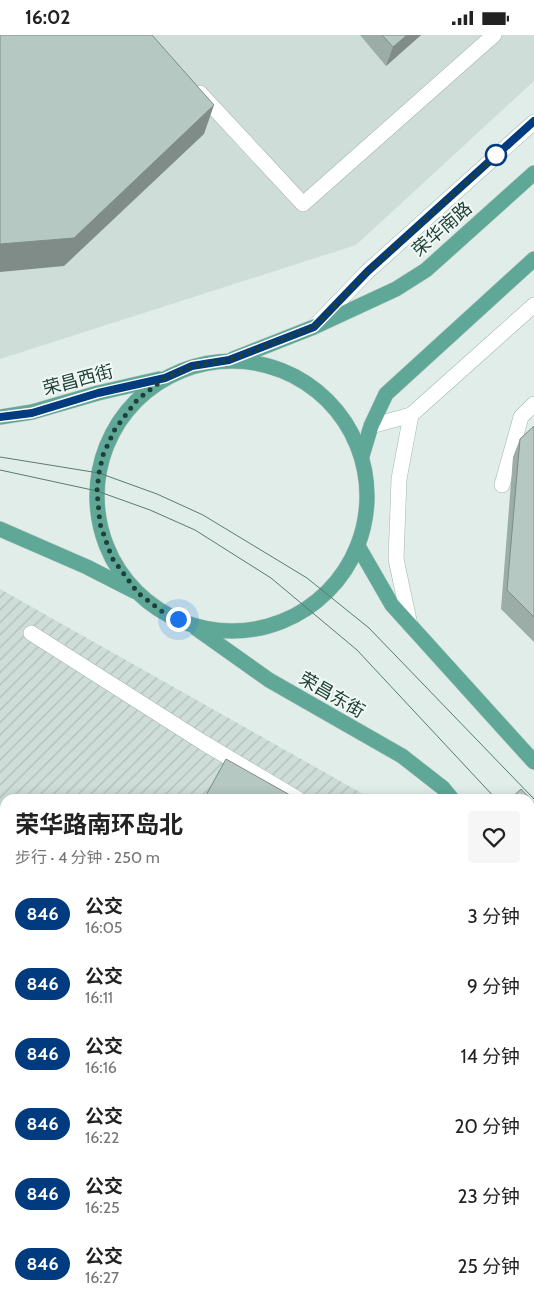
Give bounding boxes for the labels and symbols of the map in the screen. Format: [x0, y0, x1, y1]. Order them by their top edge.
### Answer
unlabelled marker [485, 144, 507, 166]
street label: 荣华南路 [408, 197, 476, 261]
street label: 荣昌西街 [40, 360, 116, 400]
your location [166, 607, 191, 632]
street label: 荣昌东街 [295, 667, 369, 723]

